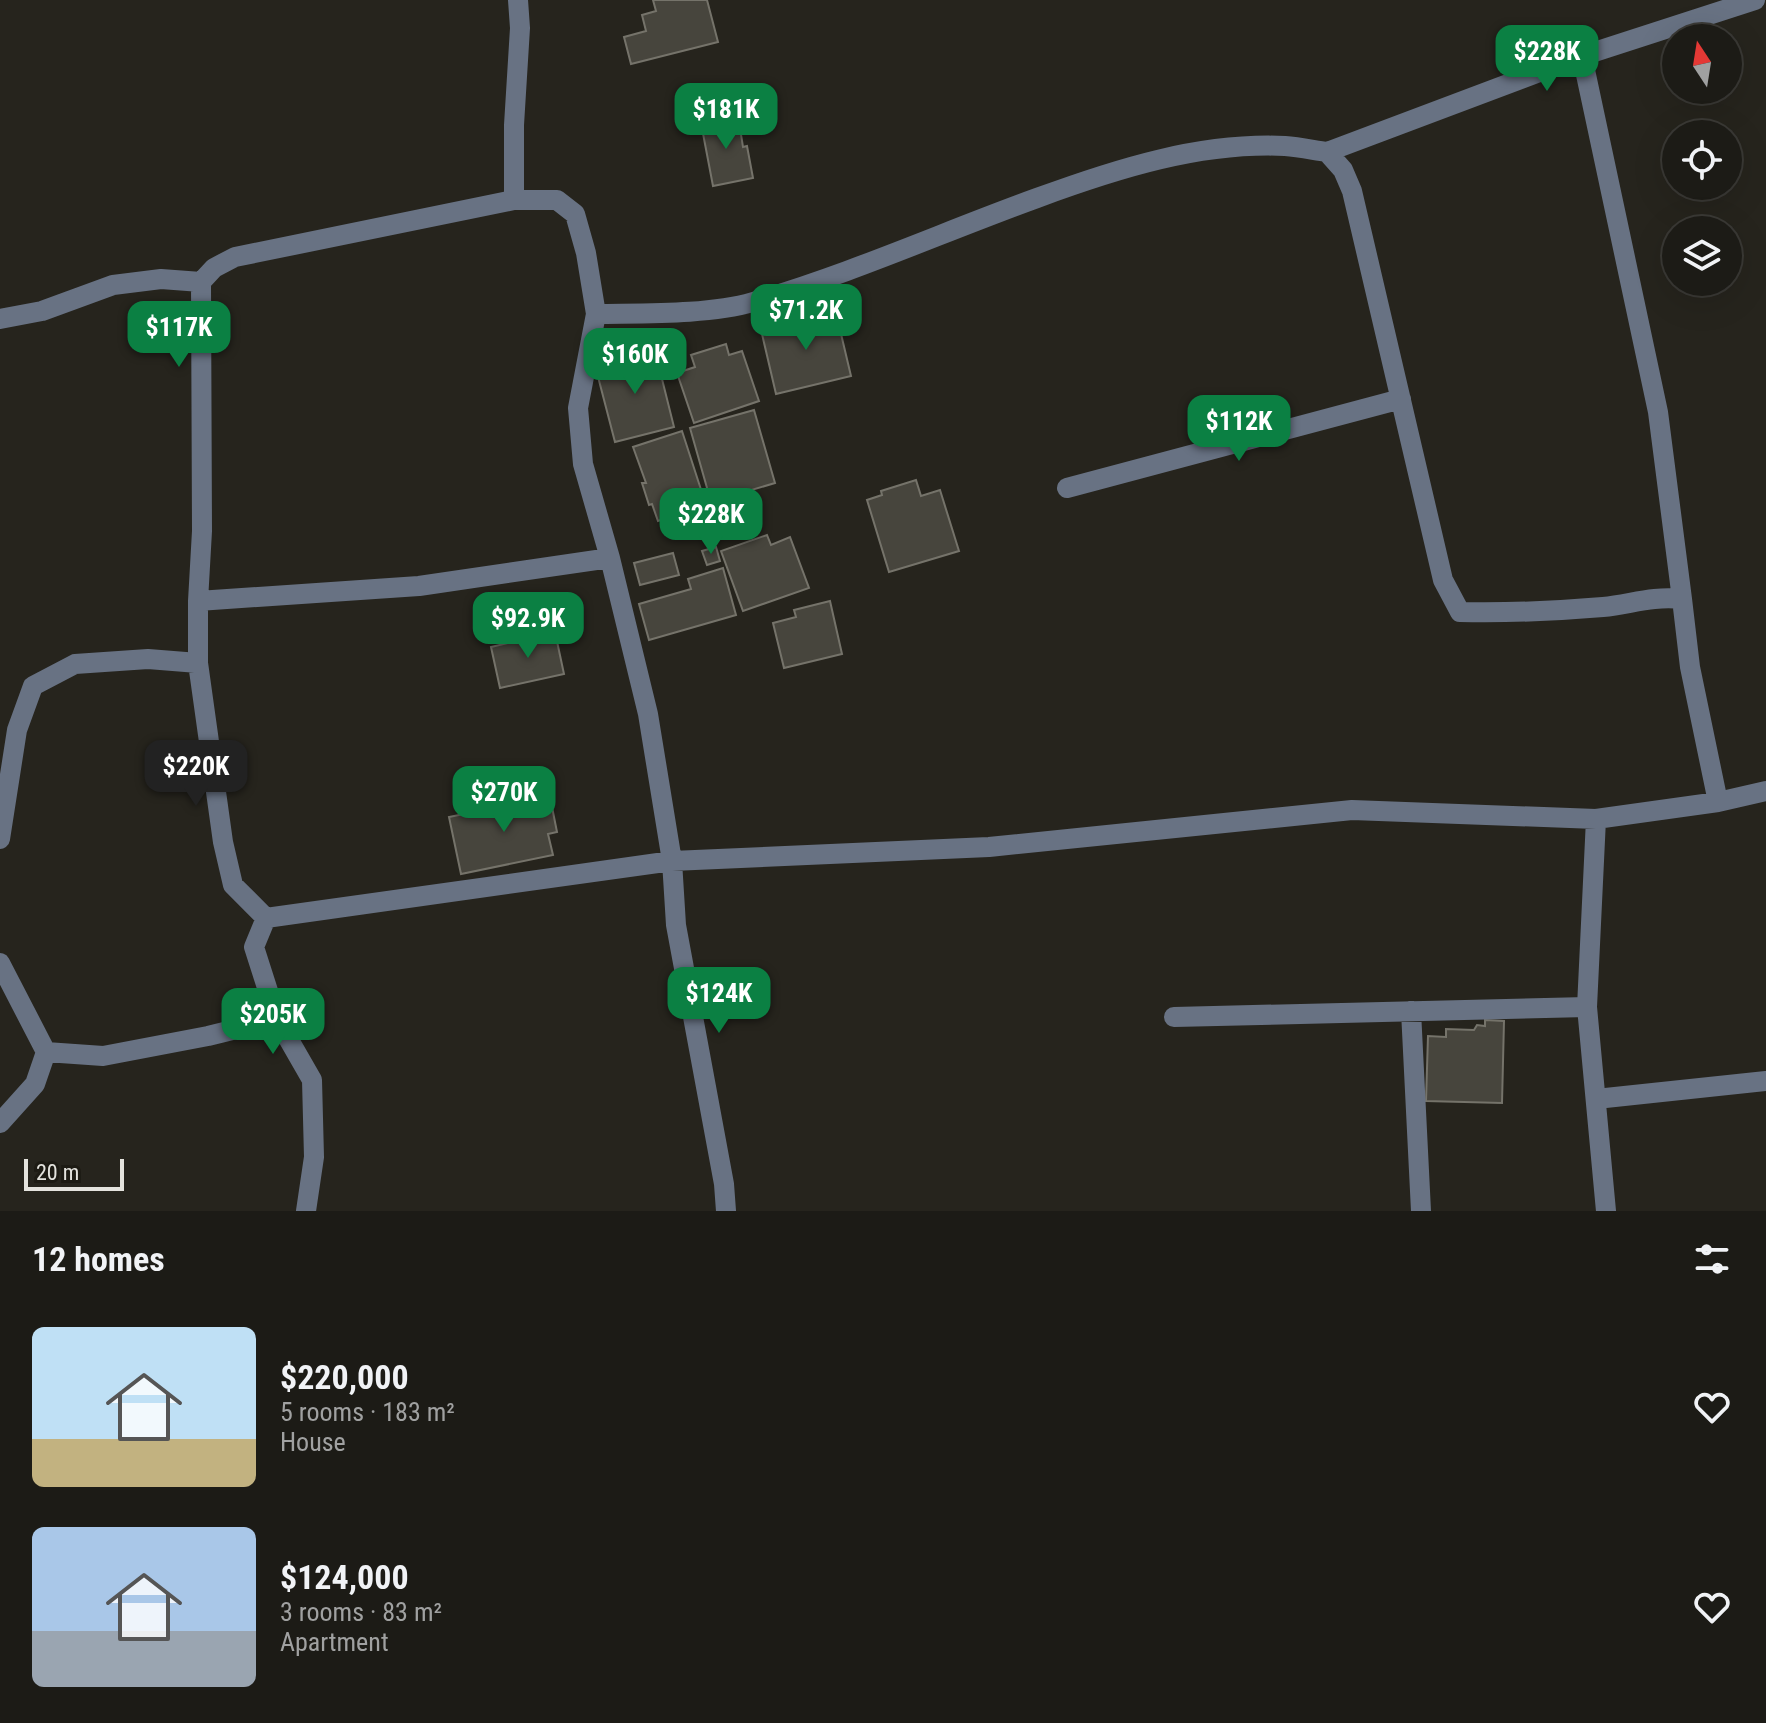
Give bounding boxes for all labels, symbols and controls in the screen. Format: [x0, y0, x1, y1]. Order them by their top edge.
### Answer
north arrow [1662, 24, 1742, 104]
map controls [1662, 24, 1742, 296]
pin: $228K [1491, 25, 1603, 93]
text: $228K [1514, 36, 1580, 66]
pin: $181K [670, 83, 782, 151]
text: $181K [693, 94, 759, 124]
button: locate [1662, 120, 1742, 200]
button: layers [1662, 216, 1742, 296]
pin: $71.2K [741, 284, 871, 352]
text: $71.2K [769, 295, 843, 325]
pin: $117K [123, 301, 235, 369]
text: $117K [146, 312, 212, 342]
pin: $160K [579, 328, 691, 396]
text: $160K [602, 339, 668, 369]
pin: $112K [1183, 395, 1295, 463]
text: $112K [1206, 406, 1272, 436]
pin: $228K [655, 488, 767, 556]
text: $228K [678, 499, 744, 529]
pin: $92.9K [463, 592, 593, 660]
text: $92.9K [491, 603, 565, 633]
pin: $220K [140, 740, 252, 808]
text: $220K [163, 751, 229, 781]
pin: $270K [448, 766, 560, 834]
text: $270K [471, 777, 537, 807]
pin: $124K [663, 967, 775, 1035]
text: $124K [686, 978, 752, 1008]
pin: $205K [217, 988, 329, 1056]
text: $205K [240, 999, 306, 1029]
scale bar [24, 1155, 124, 1191]
text: 20 m [36, 1160, 79, 1185]
icon: filters [1690, 1237, 1734, 1281]
text: 12 homes [32, 1239, 165, 1279]
text: $220,000 [280, 1357, 409, 1397]
icon: home [96, 1359, 192, 1455]
icon: heart [1690, 1385, 1734, 1429]
text: 5 rooms · 183 m² [280, 1397, 455, 1427]
text: House [280, 1427, 346, 1457]
text: $124,000 [280, 1557, 409, 1597]
icon: home [96, 1559, 192, 1655]
icon: heart [1690, 1585, 1734, 1629]
text: 3 rooms · 83 m² [280, 1597, 442, 1627]
text: Apartment [280, 1627, 389, 1657]

